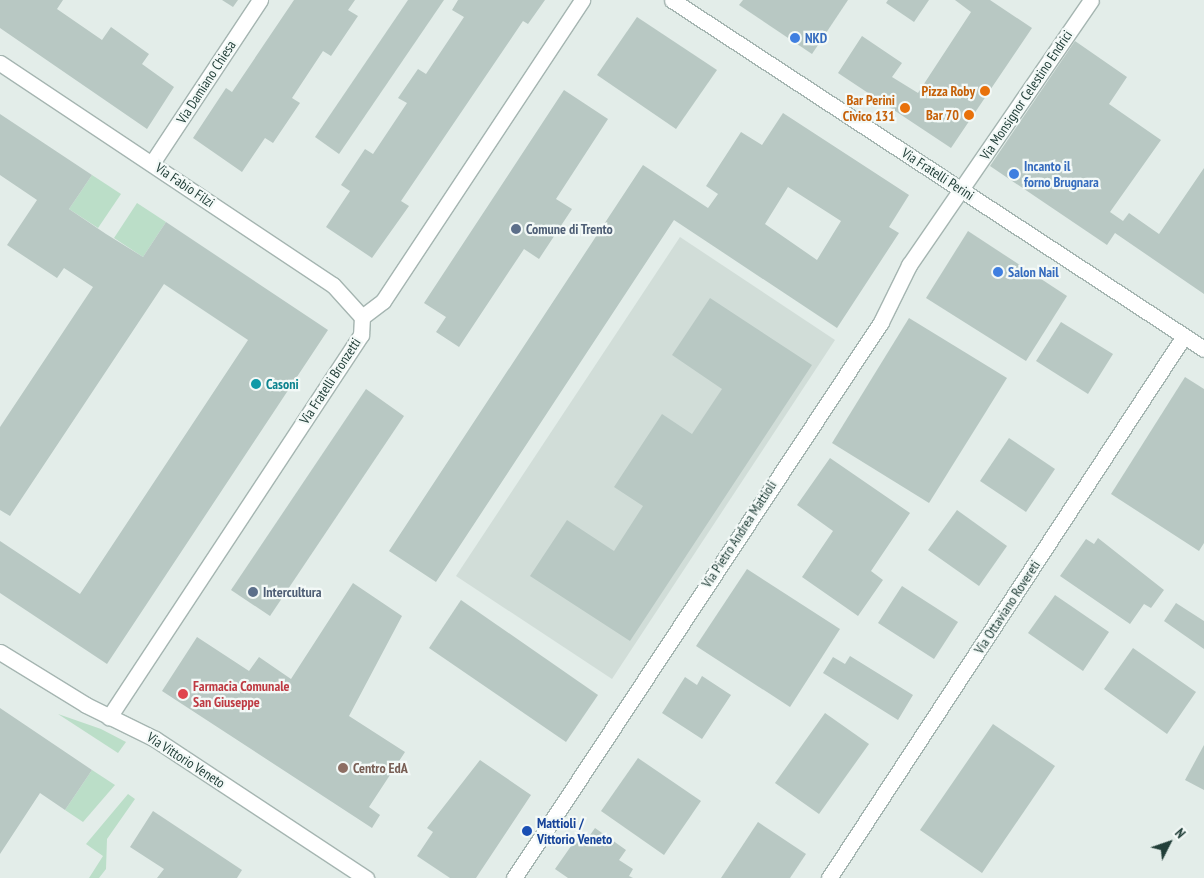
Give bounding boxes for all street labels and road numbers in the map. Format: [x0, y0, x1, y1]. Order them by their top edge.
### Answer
street label: Via Monsignor Celestino Endrici [976, 27, 1076, 163]
street label: Via Damiano Chiesa [173, 37, 239, 127]
street label: Via Fratelli Perini [899, 144, 977, 204]
street label: Via Fabio Filzi [152, 159, 218, 211]
street label: Via Fratelli Bronzetti [296, 335, 364, 427]
street label: Via Pietro Andrea Mattioli [698, 477, 780, 591]
street label: Via Ottaviano Rovereti [971, 557, 1043, 657]
street label: Via Vittorio Veneto [144, 728, 228, 792]

